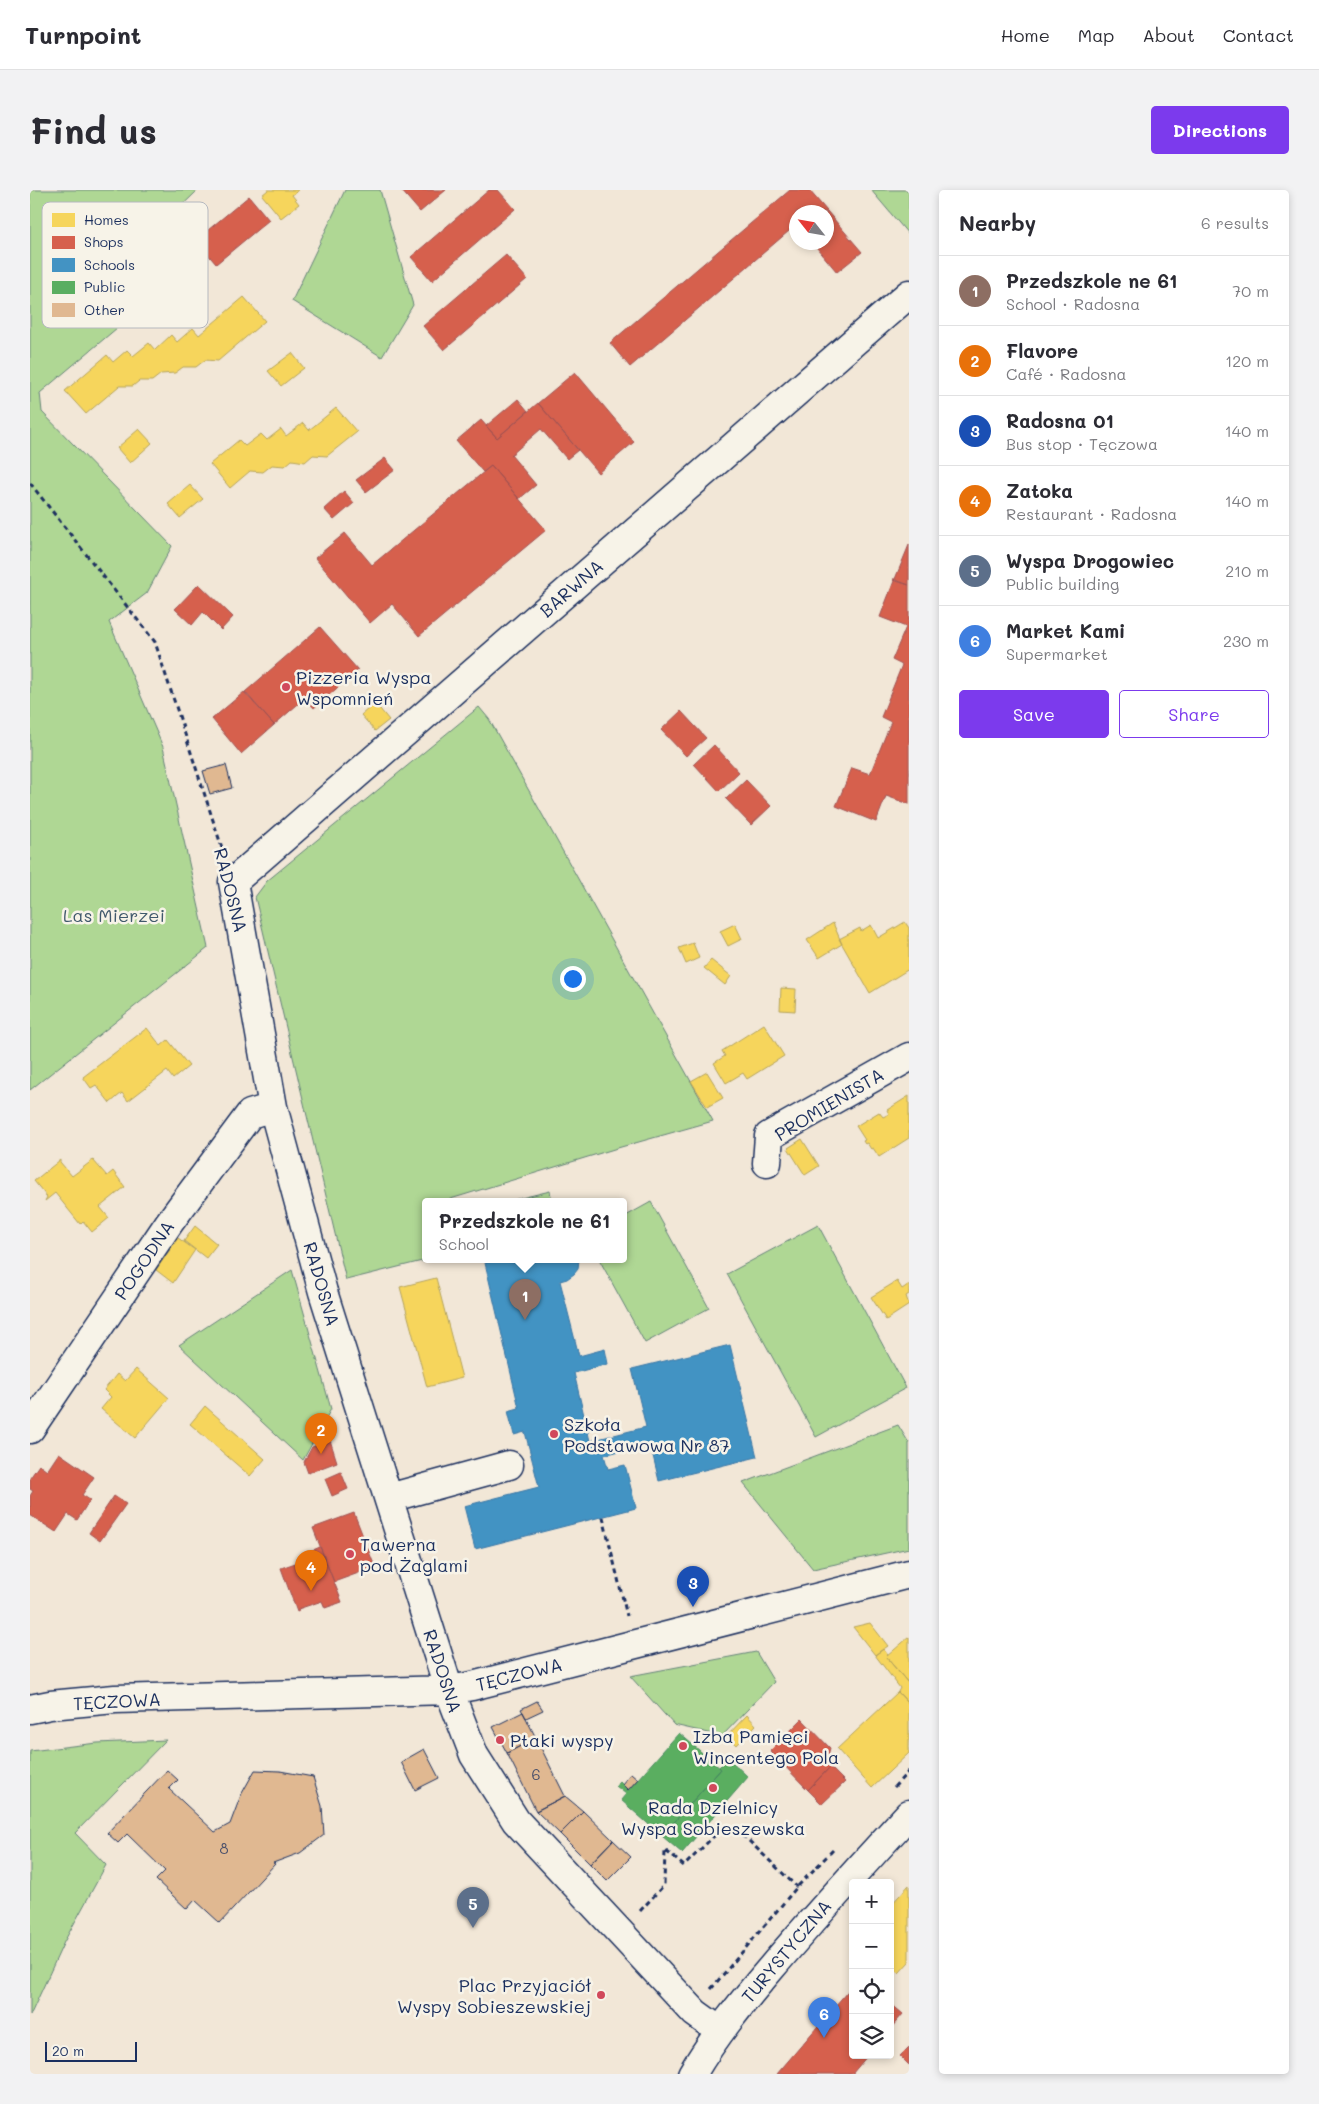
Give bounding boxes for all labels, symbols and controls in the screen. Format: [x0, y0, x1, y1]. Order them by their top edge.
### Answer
text: Turnpoint [25, 19, 141, 50]
text: Home [1001, 23, 1050, 47]
text: Map [1078, 23, 1114, 47]
text: About [1142, 23, 1195, 47]
text: Contact [1223, 23, 1294, 47]
button: Directions [1151, 106, 1289, 154]
text: Find us [30, 107, 157, 153]
legend [42, 202, 208, 328]
north arrow [789, 205, 834, 250]
text: Nearby [959, 209, 1036, 236]
text: Homes [84, 210, 129, 229]
text: 6 results [1201, 212, 1269, 233]
text: Shops [84, 232, 124, 251]
text: Schools [84, 255, 135, 274]
text: Przedszkole ne 61 [1006, 268, 1177, 293]
text: Public [84, 277, 125, 296]
text: 1 [971, 280, 979, 301]
text: 70 m [1232, 280, 1269, 301]
text: School · Radosna [1006, 293, 1140, 314]
text: Other [84, 300, 125, 319]
text: Flavore [1006, 338, 1078, 363]
text: 2 [971, 350, 979, 371]
text: 120 m [1225, 350, 1269, 371]
text: Café · Radosna [1006, 363, 1127, 384]
text: Radosna 01 [1006, 408, 1114, 433]
text: 3 [970, 420, 980, 441]
text: 140 m [1225, 420, 1269, 441]
text: Bus stop · Tęczowa [1006, 433, 1158, 454]
text: Zatoka [1006, 478, 1073, 503]
text: 4 [970, 490, 980, 511]
text: 140 m [1225, 490, 1269, 511]
text: Restaurant · Radosna [1006, 503, 1177, 524]
text: Wyspa Drogowiec [1006, 548, 1174, 573]
street label: BARWNA [534, 554, 608, 622]
text: 5 [970, 560, 980, 581]
text: 210 m [1225, 560, 1269, 581]
text: Public building [1006, 573, 1119, 594]
text: Market Kami [1006, 618, 1125, 643]
text: 6 [970, 630, 980, 651]
text: 230 m [1223, 630, 1269, 651]
text: Supermarket [1006, 643, 1108, 664]
place label: Pizzeria Wyspa Wspomnień [296, 665, 431, 710]
marker: Pizzeria Wyspa Wspomnień [280, 681, 292, 693]
button: Save [959, 690, 1109, 738]
button: Share [1119, 690, 1269, 738]
street label: RADOSNA [209, 845, 253, 935]
park label: Las Mierzei [63, 903, 165, 927]
your location [560, 966, 586, 992]
street label: PROMIENISTA [770, 1062, 888, 1146]
popup [422, 1198, 627, 1263]
text: Przedszkole ne 61 [439, 1208, 610, 1233]
street label: POGODNA [109, 1216, 179, 1304]
text: School [439, 1233, 489, 1254]
street label: RADOSNA [299, 1239, 345, 1329]
pin: 1 [509, 1279, 541, 1320]
place label: Szkoła Podstawowa Nr 87 [564, 1412, 730, 1457]
pin: 2 [305, 1413, 337, 1454]
marker: Szkoła Podstawowa Nr 87 [548, 1428, 560, 1440]
place label: Tawerna pod Żaglami [360, 1532, 468, 1577]
marker: Tawerna pod Żaglami [344, 1548, 356, 1560]
pin: 4 [295, 1550, 327, 1591]
pin: 3 [677, 1566, 709, 1607]
street label: RADOSNA [418, 1626, 468, 1716]
street label: TĘCZOWA [473, 1652, 565, 1696]
street label: TĘCZOWA [73, 1687, 161, 1715]
place label: Izba Pamięci Wincentego Pola [693, 1724, 839, 1769]
place label: Ptaki wyspy [510, 1728, 614, 1752]
marker: Ptaki wyspy [494, 1734, 506, 1746]
marker: Izba Pamięci Wincentego Pola [677, 1740, 689, 1752]
house number: 6 [531, 1764, 541, 1784]
marker: Rada Dzielnicy Wyspa Sobieszewska [707, 1782, 719, 1794]
place label: Rada Dzielnicy Wyspa Sobieszewska [621, 1795, 805, 1840]
house number: 8 [219, 1838, 229, 1858]
map controls [849, 1879, 894, 2059]
button: + [849, 1879, 894, 1924]
pin: 5 [457, 1887, 489, 1928]
street label: TURYSTYCZNA [736, 1894, 836, 2008]
button: − [849, 1924, 894, 1969]
button: locate [849, 1969, 894, 2014]
place label: Plac Przyjaciół Wyspy Sobieszewskiej [397, 1973, 591, 2018]
marker: Plac Przyjaciół Wyspy Sobieszewskiej [595, 1989, 607, 2001]
pin: 6 [808, 1997, 840, 2038]
button: layers [849, 2014, 894, 2059]
scale bar [45, 2039, 138, 2062]
text: 20 m [52, 2041, 84, 2060]

